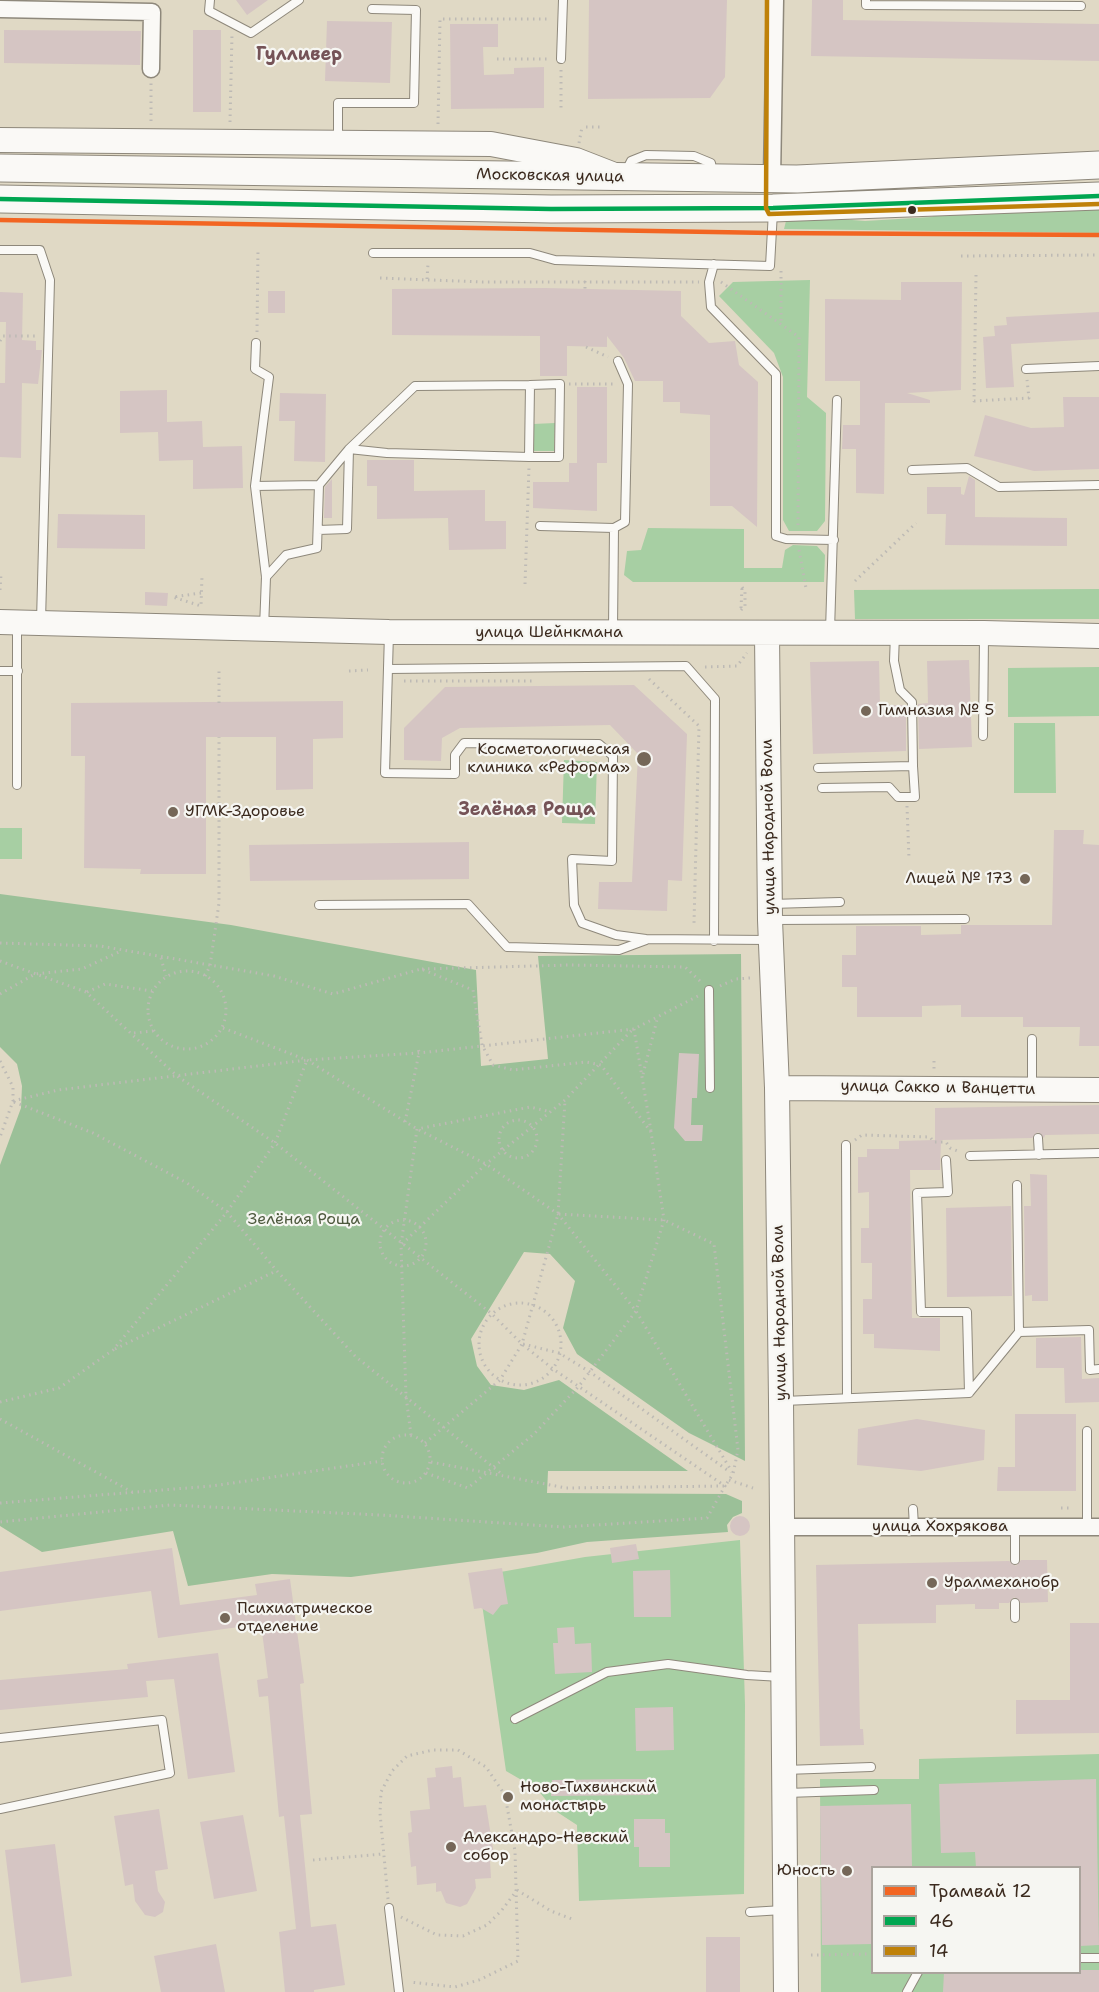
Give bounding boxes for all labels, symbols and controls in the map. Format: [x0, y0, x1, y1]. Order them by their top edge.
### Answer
district label: Гулливер [256, 44, 342, 66]
street label: Московская улица [476, 165, 624, 187]
unlabelled marker [906, 204, 918, 216]
street label: улица Шейнкмана [475, 623, 623, 643]
place label: Гимназия № 5 [878, 701, 994, 721]
marker: Гимназия № 5 [859, 704, 873, 718]
street label: улица Народной Воли [758, 739, 780, 915]
place label: Косметологическая клиника «Реформа» [467, 740, 630, 778]
marker: Косметологическая клиника «Реформа» [635, 750, 653, 768]
district label: Зелёная Роща [459, 799, 595, 821]
place label: УГМК-Здоровье [185, 802, 305, 822]
marker: УГМК-Здоровье [166, 805, 180, 819]
place label: Лицей № 173 [906, 869, 1013, 889]
marker: Лицей № 173 [1018, 872, 1032, 886]
street label: улица Сакко и Ванцетти [840, 1077, 1036, 1099]
park label: Зелёная Роща [248, 1210, 360, 1230]
street label: улица Народной Воли [769, 1225, 791, 1401]
street label: улица Хохрякова [872, 1517, 1008, 1537]
place label: Уралмеханобр [944, 1573, 1059, 1593]
marker: Уралмеханобр [925, 1576, 939, 1590]
place label: Психиатрическое отделение [237, 1599, 373, 1637]
marker: Психиатрическое отделение [218, 1611, 232, 1625]
place label: Ново-Тихвинский монастырь [520, 1778, 657, 1816]
marker: Ново-Тихвинский монастырь [501, 1790, 515, 1804]
place label: Александро-Невский собор [463, 1828, 629, 1866]
marker: Александро-Невский собор [444, 1840, 458, 1854]
place label: Юность [777, 1861, 835, 1881]
marker: Юность [840, 1864, 854, 1878]
legend [871, 1866, 1081, 1974]
text: Трамвай 12 [929, 1879, 1032, 1903]
text: 46 [929, 1909, 954, 1933]
text: 14 [929, 1939, 948, 1963]

